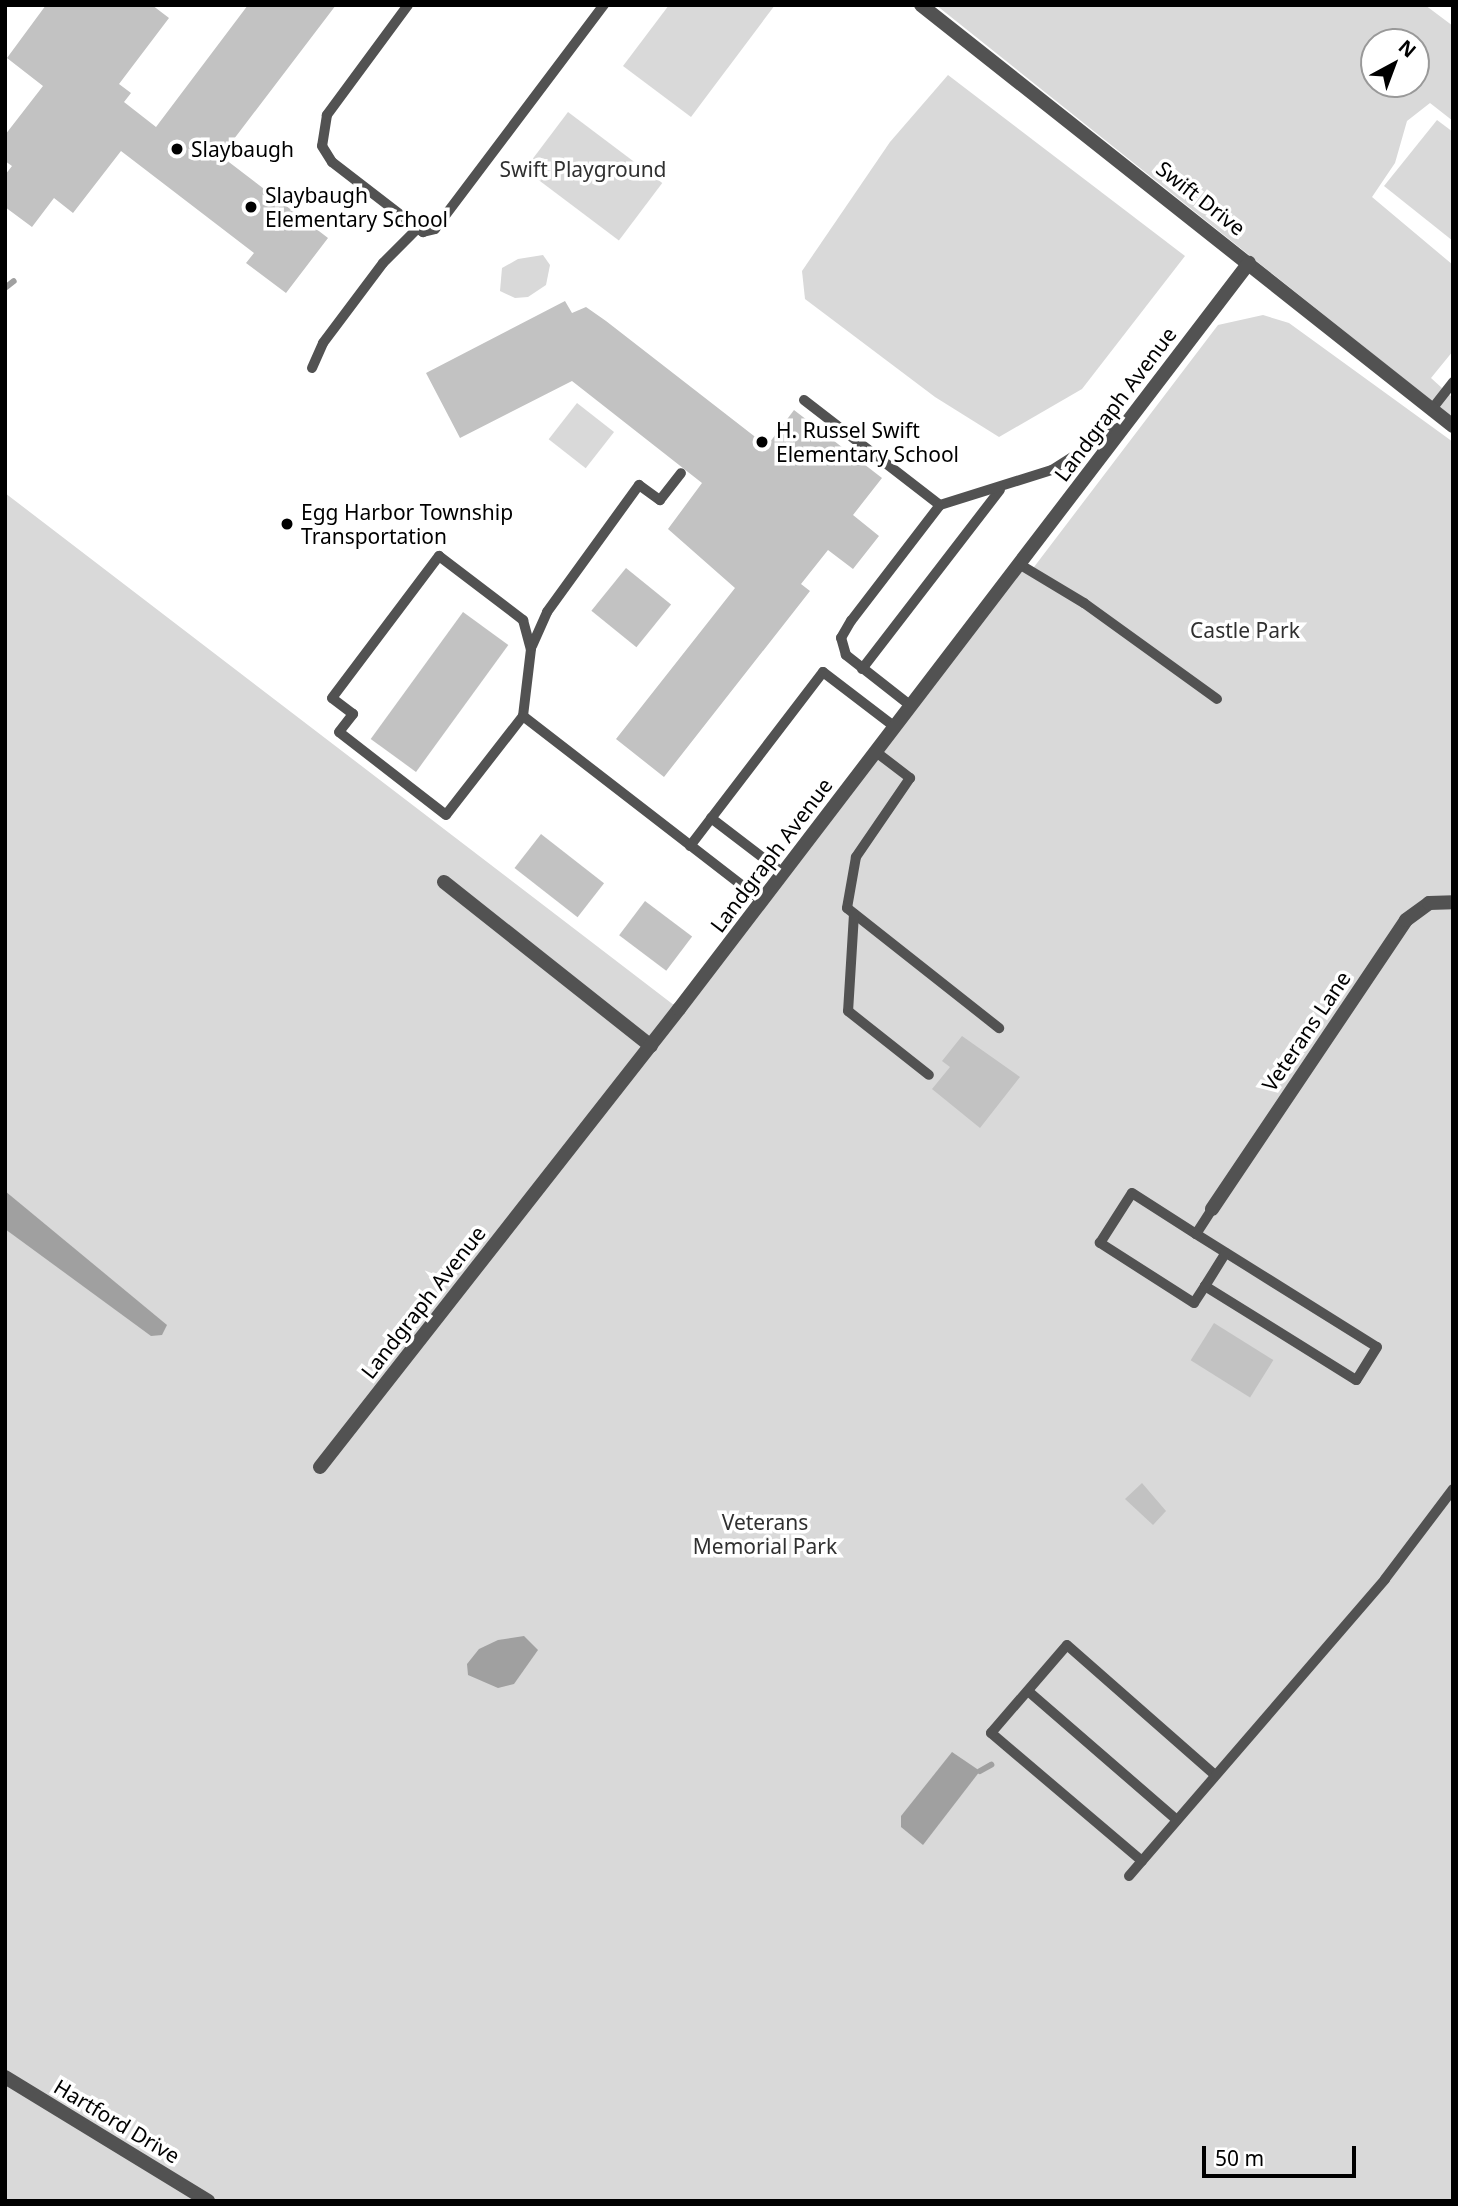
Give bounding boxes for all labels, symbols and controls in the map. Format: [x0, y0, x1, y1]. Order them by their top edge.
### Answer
north arrow [1360, 28, 1430, 98]
text: N [1393, 34, 1422, 64]
place label: Slaybaugh [191, 136, 294, 162]
marker: Slaybaugh [169, 141, 185, 157]
park label: Swift Playground [499, 156, 667, 182]
street label: Swift Drive [1152, 156, 1250, 240]
place label: Slaybaugh Elementary School [265, 182, 448, 232]
marker: Slaybaugh Elementary School [243, 199, 259, 215]
street label: Landgraph Avenue [1049, 322, 1181, 486]
place label: H. Russel Swift Elementary School [776, 417, 959, 467]
marker: H. Russel Swift Elementary School [754, 434, 770, 450]
place label: Egg Harbor Township Transportation [301, 499, 513, 549]
marker: Egg Harbor Township Transportation [279, 516, 295, 532]
park label: Castle Park [1190, 617, 1300, 643]
street label: Landgraph Avenue [705, 773, 837, 937]
street label: Veterans Lane [1257, 966, 1355, 1096]
street label: Landgraph Avenue [356, 1221, 490, 1383]
park label: Veterans Memorial Park [693, 1509, 837, 1559]
street label: Hartford Drive [50, 2074, 184, 2168]
scale bar [1206, 2132, 1360, 2176]
text: 50 m [1215, 2144, 1264, 2172]

